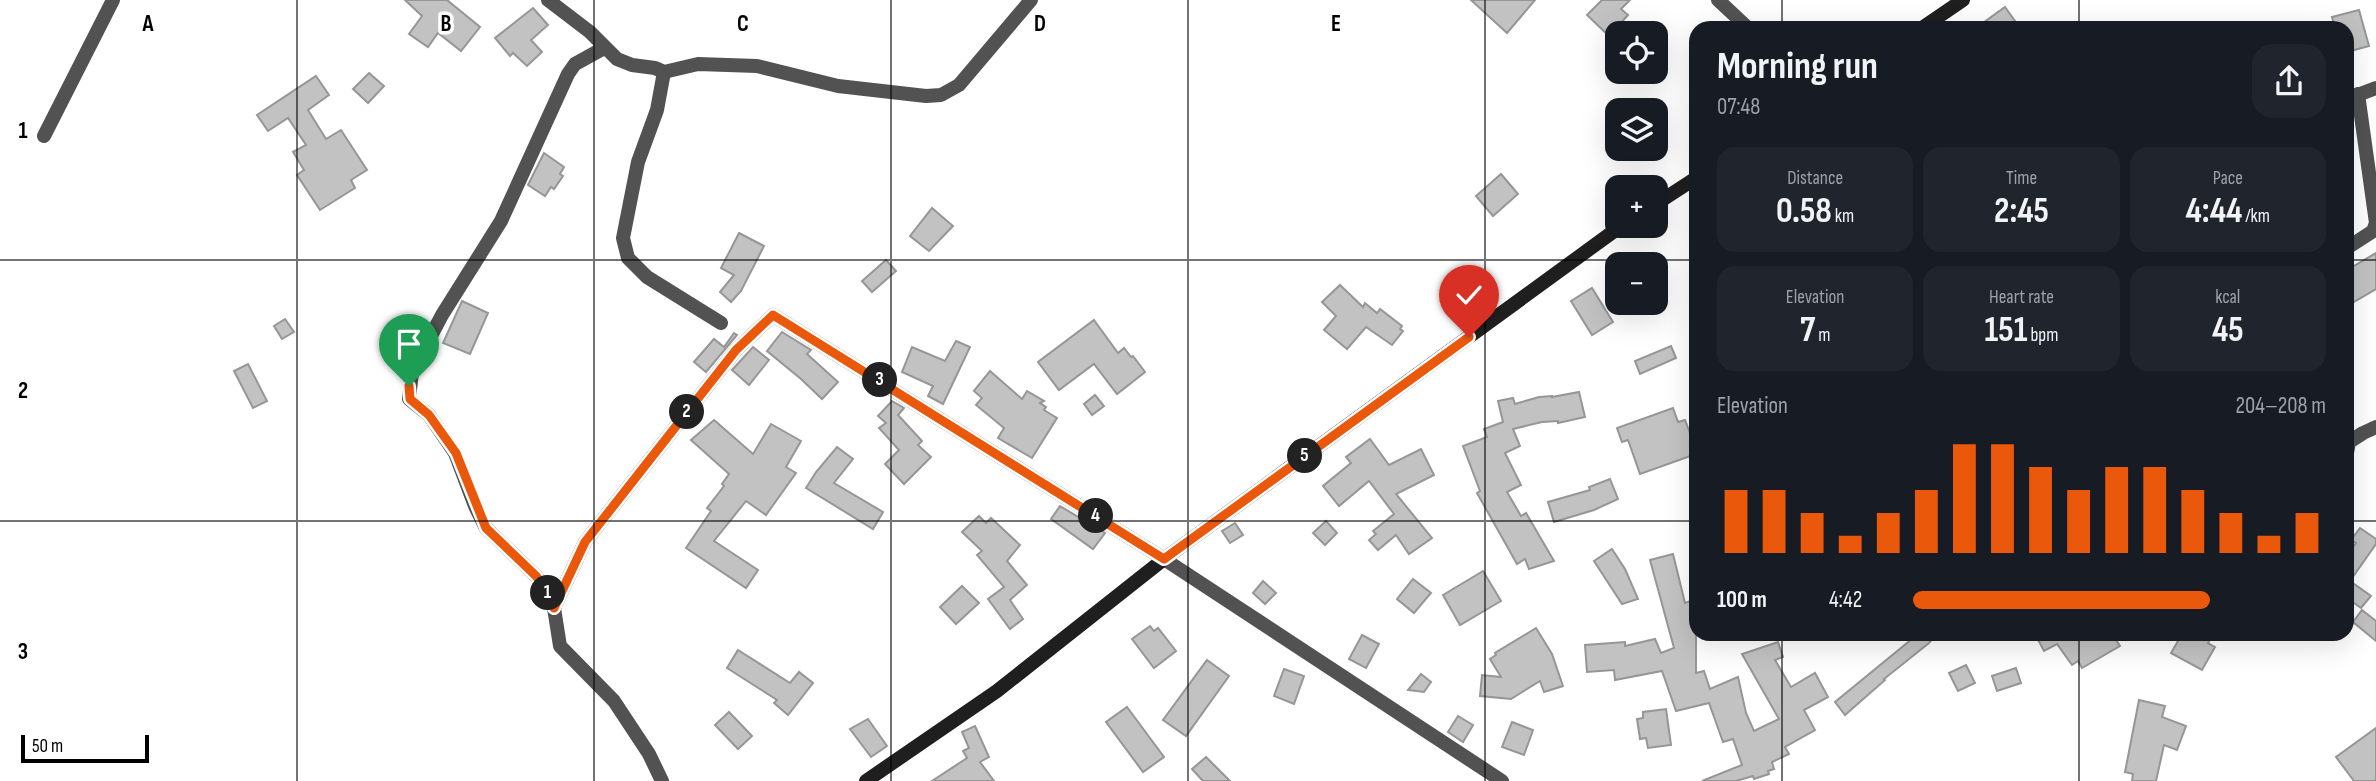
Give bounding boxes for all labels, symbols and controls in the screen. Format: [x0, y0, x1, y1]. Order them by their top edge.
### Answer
text: A [142, 10, 155, 38]
text: B [441, 10, 452, 38]
text: C [737, 10, 749, 38]
text: D [1034, 10, 1046, 38]
text: E [1331, 10, 1341, 38]
map controls [1605, 21, 1668, 315]
button: locate [1605, 21, 1668, 84]
text: Morning run [1717, 44, 1878, 89]
button: share [2252, 44, 2326, 118]
text: 07:48 [1717, 93, 1760, 121]
button: layers [1605, 98, 1668, 161]
text: 1 [18, 117, 28, 145]
text: Distance [1787, 167, 1843, 190]
text: Time [2006, 167, 2037, 190]
text: Pace [2213, 167, 2243, 190]
button: + [1605, 175, 1668, 238]
text: 0.58 [1776, 190, 1832, 233]
text: 2:45 [1994, 190, 2049, 233]
text: 4:44 [2186, 190, 2242, 233]
text: km [1832, 205, 1854, 228]
text: /km [2242, 205, 2270, 228]
button: − [1605, 252, 1668, 315]
pin [1439, 265, 1499, 337]
icon: check [1450, 276, 1488, 314]
text: Elevation [1786, 286, 1844, 309]
text: Heart rate [1989, 286, 2054, 309]
text: kcal [2215, 286, 2240, 309]
text: 7 [1800, 309, 1815, 352]
text: 151 [1985, 309, 2027, 352]
text: 45 [2212, 309, 2244, 352]
pin [379, 314, 439, 386]
text: m [1815, 324, 1830, 347]
text: bpm [2027, 324, 2058, 347]
icon: arrive [390, 325, 428, 363]
pin: 3 [862, 362, 898, 398]
text: 3 [875, 368, 884, 391]
text: 2 [18, 377, 28, 405]
text: Elevation [1717, 392, 1788, 420]
text: 204–208 m [2236, 392, 2326, 420]
pin: 2 [670, 394, 704, 430]
text: 2 [682, 400, 691, 423]
pin: 5 [1288, 438, 1322, 474]
text: 5 [1300, 444, 1309, 467]
pin: 4 [1078, 498, 1114, 534]
text: 4 [1091, 504, 1100, 527]
pin: 1 [530, 576, 566, 610]
text: 1 [544, 581, 551, 604]
text: 100 m [1717, 586, 1767, 614]
text: 4:42 [1829, 586, 1862, 614]
text: 3 [18, 638, 28, 666]
scale bar [21, 732, 149, 764]
text: 50 m [32, 735, 63, 758]

